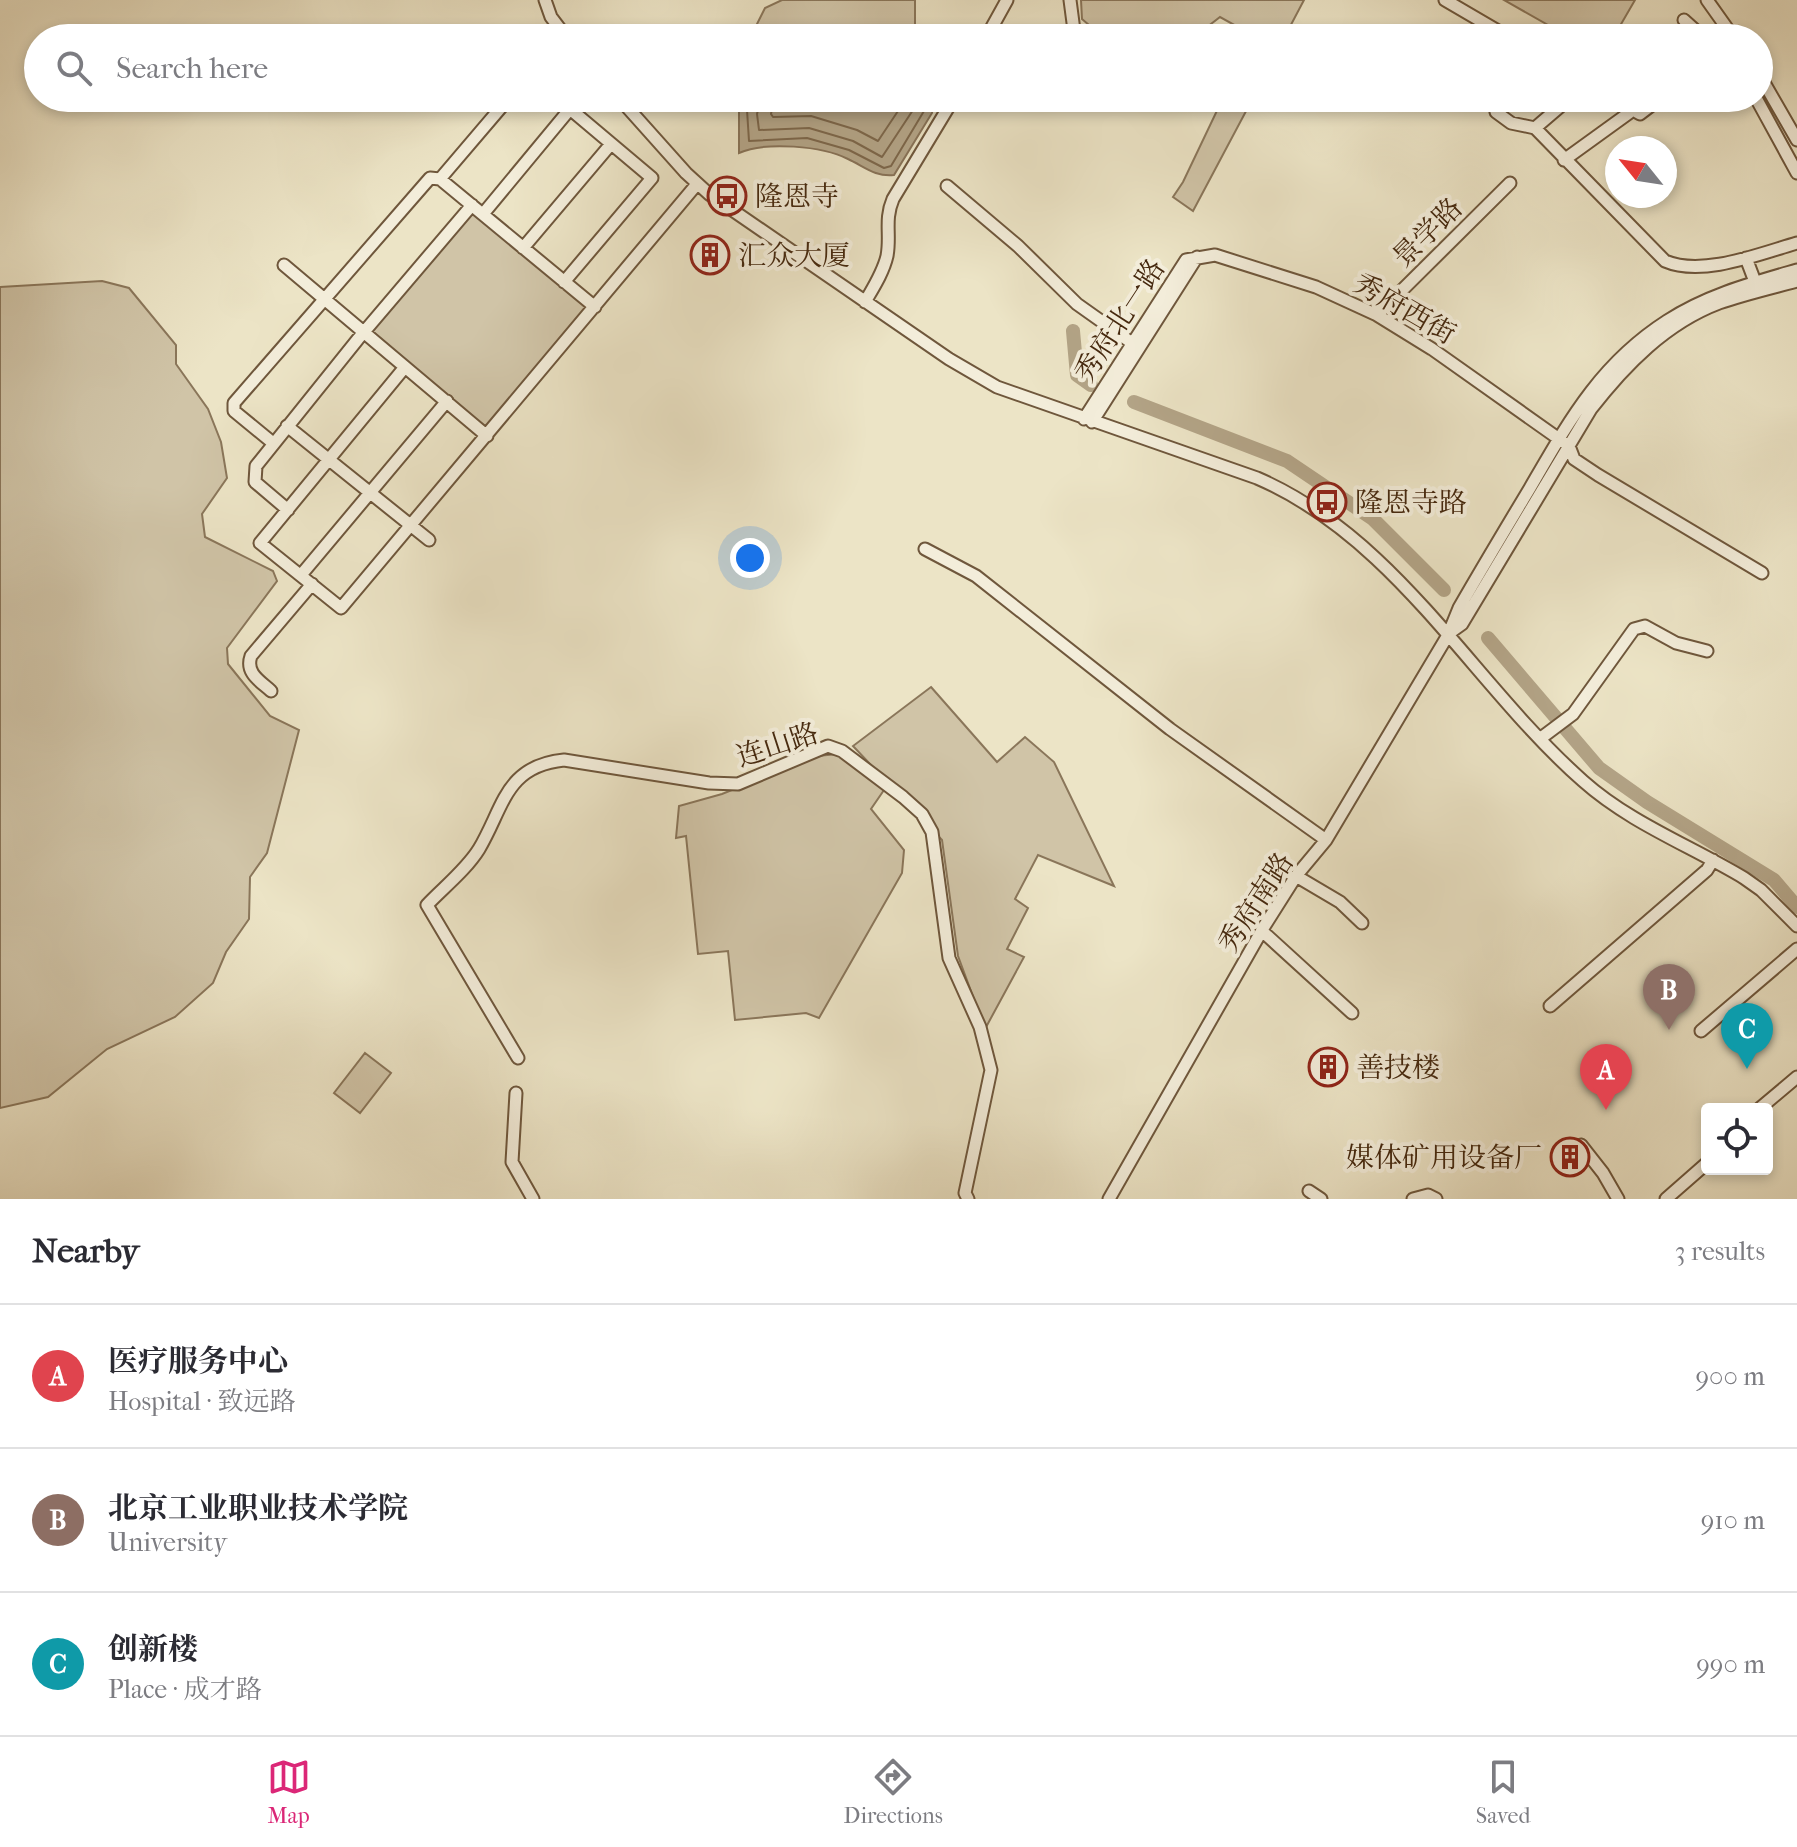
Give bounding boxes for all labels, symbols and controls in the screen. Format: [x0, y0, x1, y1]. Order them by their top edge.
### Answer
search box [24, 24, 1773, 112]
icon: search [52, 46, 96, 90]
text: Search here [116, 51, 268, 86]
north arrow [1605, 136, 1677, 208]
bus stop icon: 隆恩寺 [706, 175, 748, 217]
place label: 隆恩寺 [755, 180, 839, 213]
street label: 景学路 [1386, 191, 1469, 274]
building icon: 汇众大厦 [689, 234, 731, 276]
place label: 汇众大厦 [738, 239, 850, 272]
street label: 秀府北一路 [1067, 253, 1171, 388]
street label: 秀府西街 [1348, 266, 1462, 351]
bus stop icon: 隆恩寺路 [1306, 481, 1348, 523]
place label: 隆恩寺路 [1355, 486, 1467, 519]
your location [730, 538, 770, 578]
street label: 连山路 [732, 716, 822, 773]
street label: 秀府南路 [1211, 846, 1300, 958]
pin: B [1643, 964, 1695, 1030]
pin: C [1721, 1003, 1773, 1069]
pin: A [1580, 1044, 1632, 1110]
building icon: 善技楼 [1307, 1046, 1349, 1088]
place label: 善技楼 [1356, 1051, 1440, 1084]
map controls [1701, 1103, 1773, 1175]
button: locate [1701, 1103, 1773, 1175]
building icon: 媒体矿用设备厂 [1549, 1136, 1591, 1178]
place label: 媒体矿用设备厂 [1346, 1141, 1542, 1174]
text: Nearby [32, 1231, 139, 1271]
text: 3 results [1675, 1236, 1765, 1267]
text: 医疗服务中心 [108, 1344, 288, 1379]
text: A [50, 1361, 66, 1392]
text: 900 m [1695, 1361, 1765, 1392]
text: Hospital · 致远路 [108, 1386, 295, 1417]
text: 北京工业职业技术学院 [108, 1491, 408, 1526]
text: B [50, 1505, 66, 1536]
text: 910 m [1701, 1505, 1765, 1536]
text: University [108, 1527, 227, 1558]
text: 创新楼 [108, 1632, 198, 1667]
text: C [49, 1649, 67, 1680]
text: 990 m [1696, 1649, 1765, 1680]
text: Place · 成才路 [108, 1674, 262, 1705]
tab: Map [267, 1755, 311, 1829]
tab: Directions [844, 1755, 943, 1829]
tab: Saved [1476, 1755, 1530, 1829]

